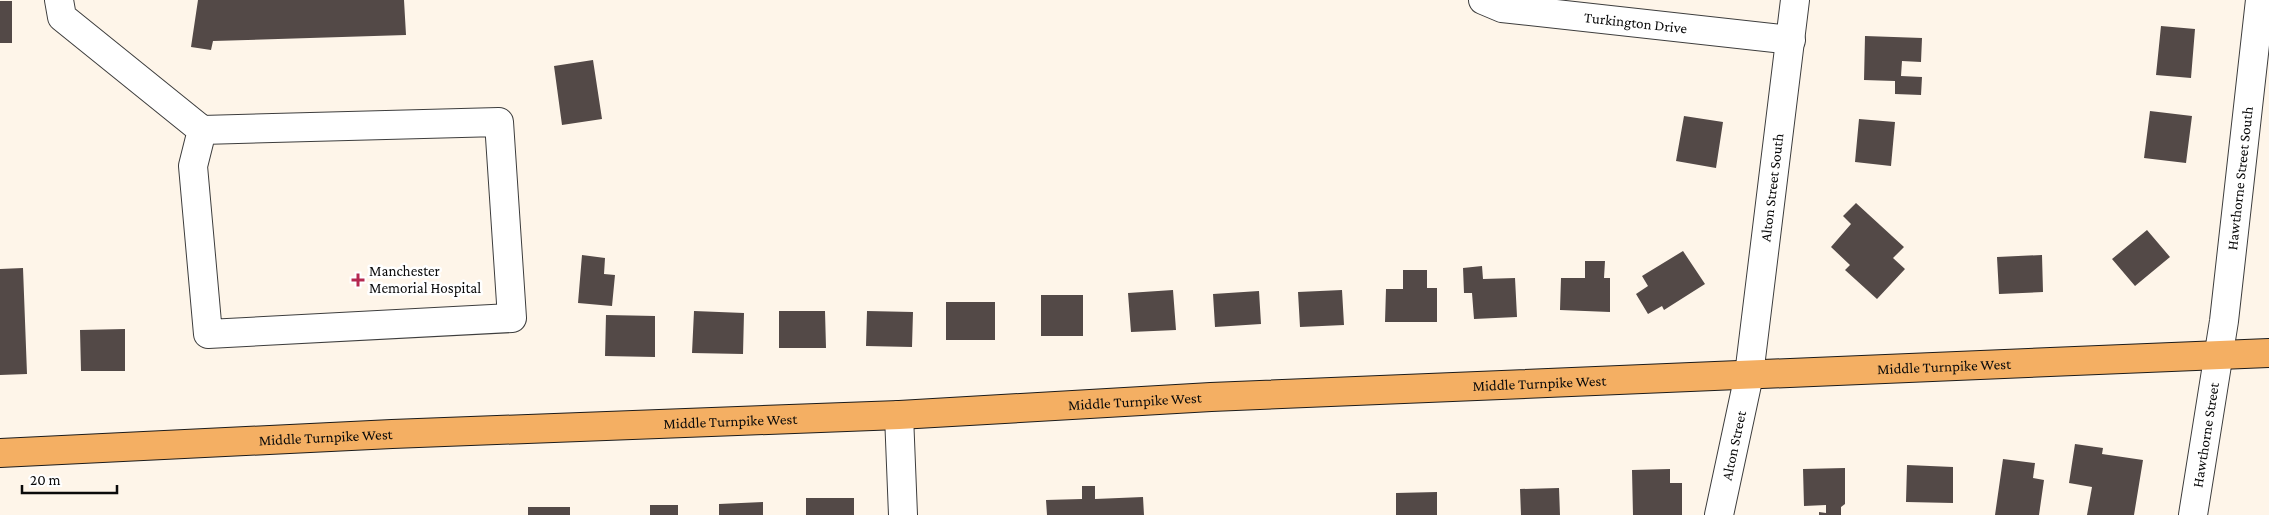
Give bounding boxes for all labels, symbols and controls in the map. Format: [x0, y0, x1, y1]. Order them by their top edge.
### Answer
street label: Turkington Drive [1583, 9, 1688, 36]
street label: Hawthorne Street South [2224, 106, 2256, 251]
street label: Alton Street South [1757, 132, 1787, 243]
place label: Manchester Memorial Hospital [369, 263, 481, 297]
marker: Manchester Memorial Hospital [351, 273, 365, 287]
street label: Middle Turnpike West [1877, 356, 2012, 377]
street label: Middle Turnpike West [1472, 373, 1608, 394]
street label: Hawthorne Street [2189, 380, 2222, 489]
street label: Middle Turnpike West [1067, 389, 1203, 413]
street label: Alton Street [1719, 408, 1749, 482]
street label: Middle Turnpike West [663, 411, 799, 432]
street label: Middle Turnpike West [258, 426, 394, 448]
scale bar [22, 462, 118, 494]
text: 20 m [30, 472, 61, 488]

